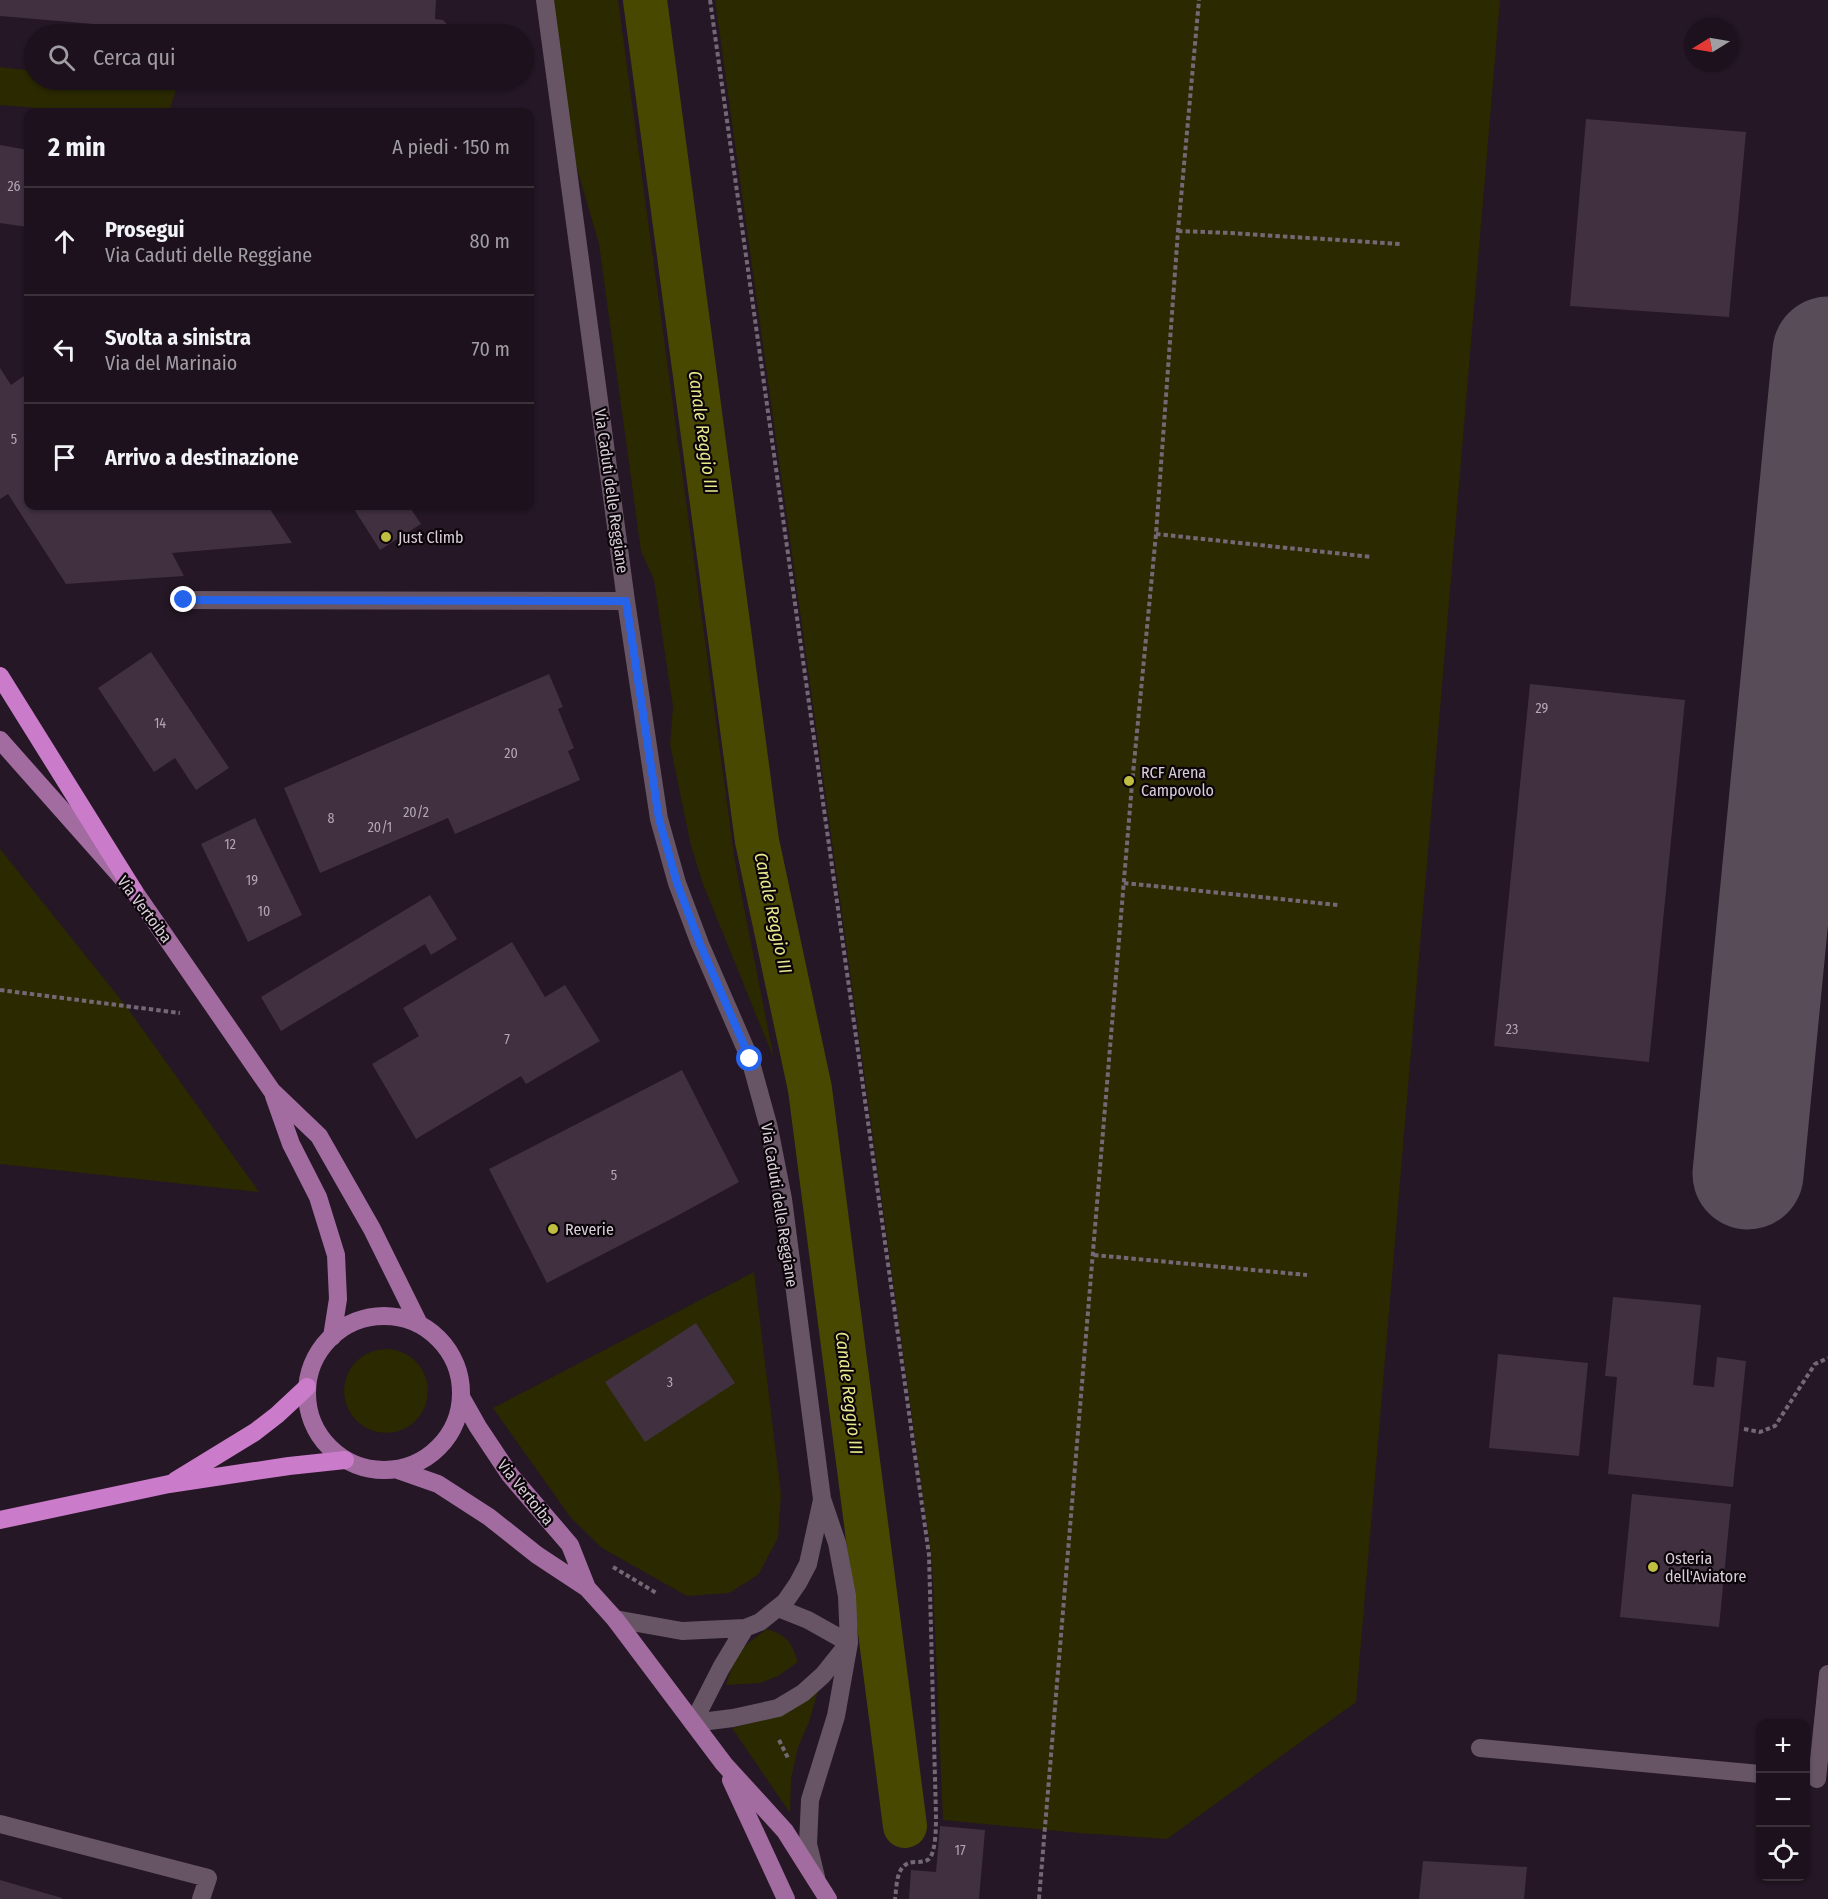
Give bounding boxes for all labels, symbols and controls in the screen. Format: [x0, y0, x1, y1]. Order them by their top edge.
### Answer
north arrow [1684, 18, 1738, 72]
search box [24, 24, 534, 90]
icon: search [45, 41, 78, 74]
text: Cerca qui [93, 44, 176, 71]
text: 2 min [48, 132, 106, 163]
text: A piedi · 150 m [392, 135, 510, 159]
house number: 26 [7, 178, 21, 195]
text: Prosegui [105, 216, 184, 243]
icon: ahead [48, 225, 81, 258]
text: 80 m [470, 229, 510, 253]
text: Via Caduti delle Reggiane [105, 243, 312, 267]
text: Svolta a sinistra [105, 324, 251, 351]
icon: left [48, 333, 81, 366]
text: 70 m [472, 337, 510, 361]
text: Via del Marinaio [105, 351, 237, 375]
water label: Canale Reggio III [684, 369, 723, 495]
street label: Via Caduti delle Reggiane [591, 408, 632, 575]
house number: 5 [11, 431, 17, 448]
icon: arrive [48, 441, 81, 474]
text: Arrivo a destinazione [105, 444, 299, 471]
place label: Just Climb [398, 528, 464, 547]
marker: Just Climb [379, 530, 393, 544]
route end [170, 586, 196, 612]
house number: 29 [1536, 700, 1549, 717]
house number: 14 [154, 715, 166, 732]
house number: 20 [504, 745, 518, 762]
place label: RCF Arena Campovolo [1141, 763, 1214, 800]
marker: RCF Arena Campovolo [1122, 774, 1136, 788]
house number: 20/2 [403, 804, 429, 821]
house number: 8 [328, 810, 335, 827]
house number: 20/1 [368, 819, 392, 836]
house number: 12 [224, 836, 236, 853]
water label: Canale Reggio III [749, 850, 797, 976]
street label: Via Vertoiba [113, 872, 176, 947]
house number: 19 [246, 872, 258, 889]
house number: 10 [258, 903, 270, 920]
house number: 23 [1506, 1021, 1518, 1038]
house number: 7 [504, 1031, 510, 1048]
route start [736, 1045, 762, 1071]
street label: Via Caduti delle Reggiane [757, 1122, 802, 1288]
house number: 5 [611, 1167, 617, 1184]
place label: Reverie [565, 1220, 614, 1239]
marker: Reverie [546, 1222, 560, 1236]
water label: Canale Reggio III [831, 1330, 867, 1456]
house number: 3 [667, 1374, 673, 1391]
street label: Via Vertoiba [493, 1456, 558, 1529]
place label: Osteria dell'Aviatore [1665, 1549, 1746, 1586]
marker: Osteria dell'Aviatore [1646, 1560, 1660, 1574]
map controls [1756, 1719, 1810, 1881]
button: + [1756, 1719, 1810, 1773]
button: − [1756, 1773, 1810, 1827]
button: locate [1756, 1827, 1810, 1881]
house number: 17 [954, 1842, 966, 1859]

